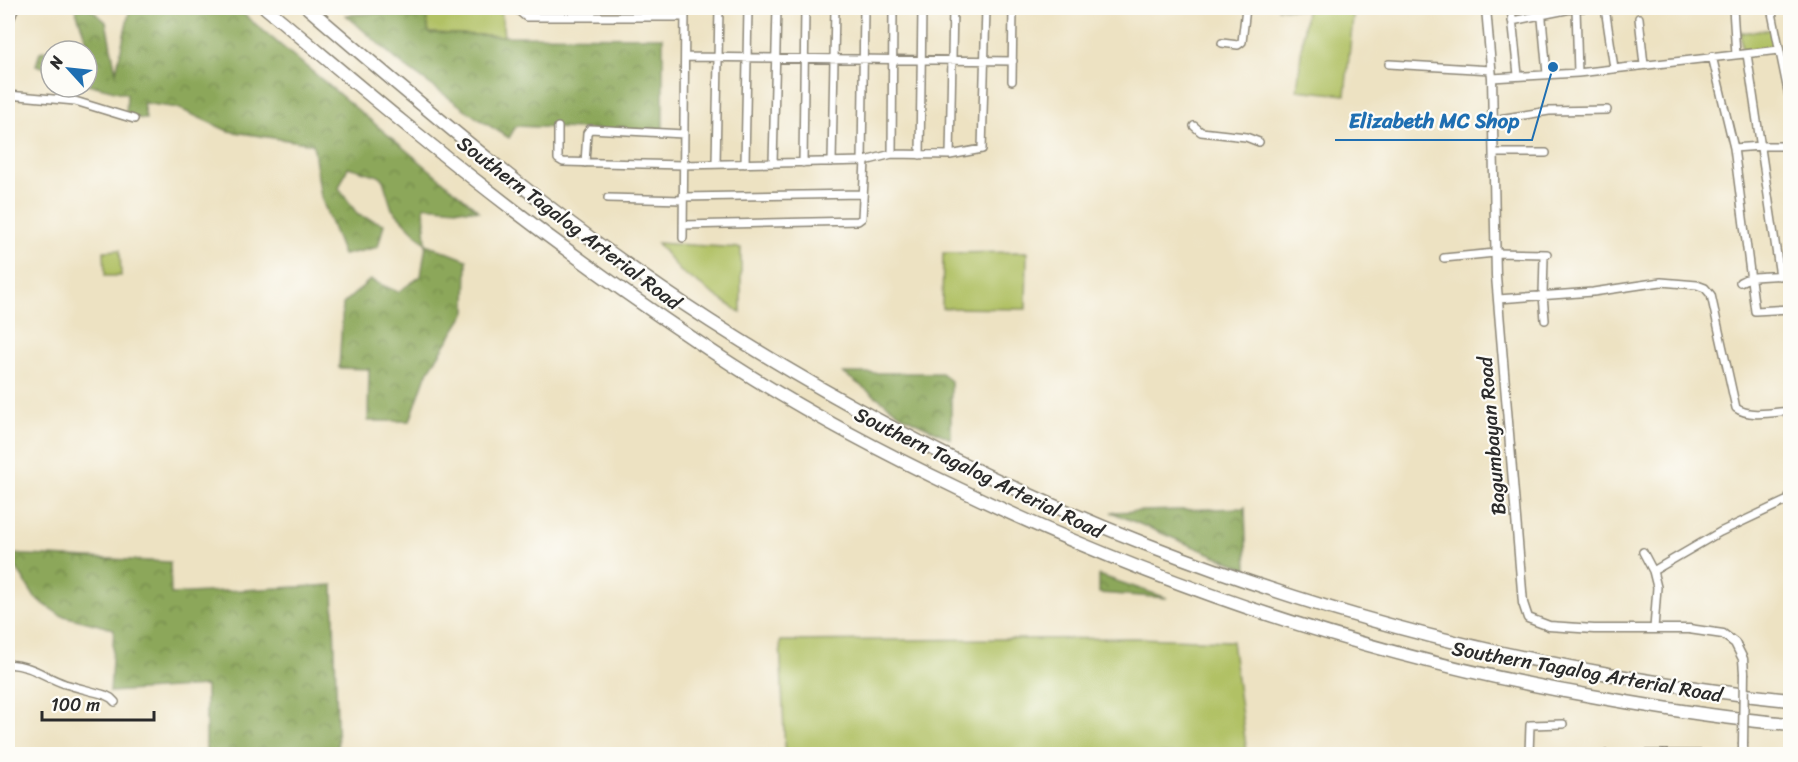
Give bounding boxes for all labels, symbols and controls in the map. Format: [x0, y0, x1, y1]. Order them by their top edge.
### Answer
north arrow [39, 39, 99, 99]
text: N [40, 50, 72, 75]
callout: Elizabeth MC Shop [1335, 101, 1532, 140]
text: Elizabeth MC Shop [1349, 102, 1520, 140]
street label: Southern Tagalog Arterial Road [449, 127, 690, 320]
street label: Bagumbayan Road [1468, 354, 1516, 517]
street label: Southern Tagalog Arterial Road [848, 397, 1111, 549]
street label: Southern Tagalog Arterial Road [1449, 631, 1726, 713]
scale bar [42, 684, 154, 722]
text: 100 m [51, 689, 100, 721]

